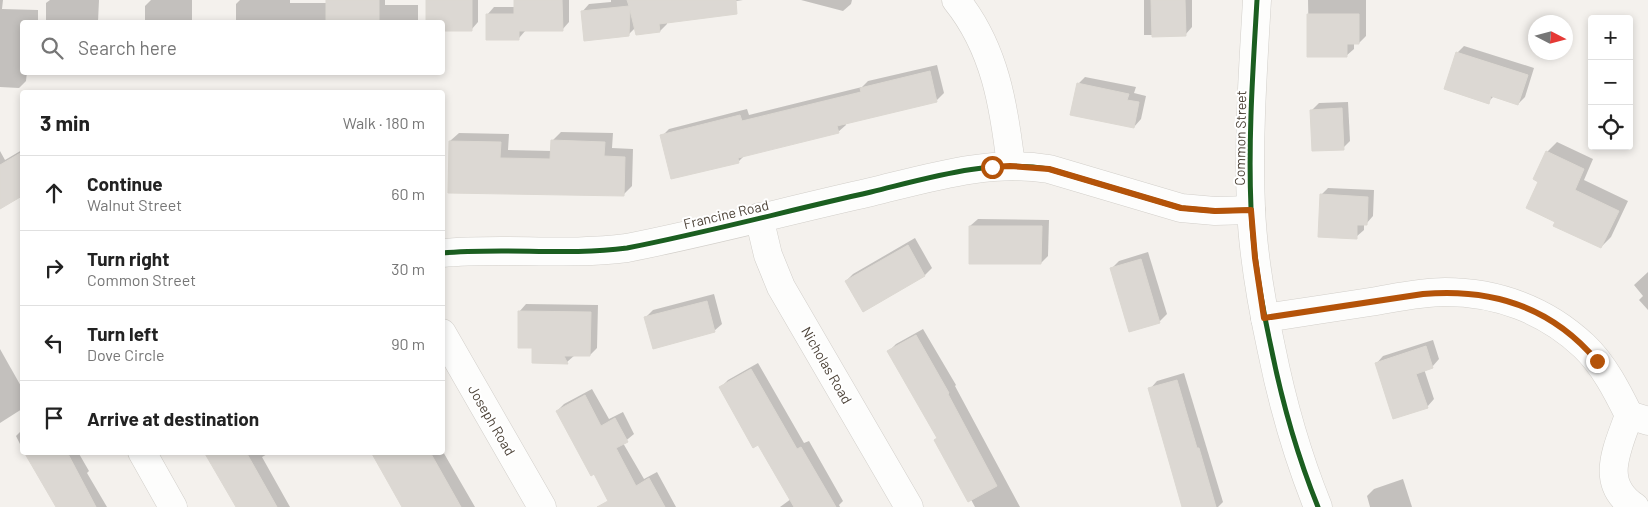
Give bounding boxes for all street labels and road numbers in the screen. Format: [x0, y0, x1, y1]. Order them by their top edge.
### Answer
street label: Common Street [1231, 90, 1249, 186]
street label: Francine Road [682, 196, 770, 232]
street label: Nicholas Road [798, 323, 856, 407]
street label: Joseph Road [465, 382, 519, 458]

